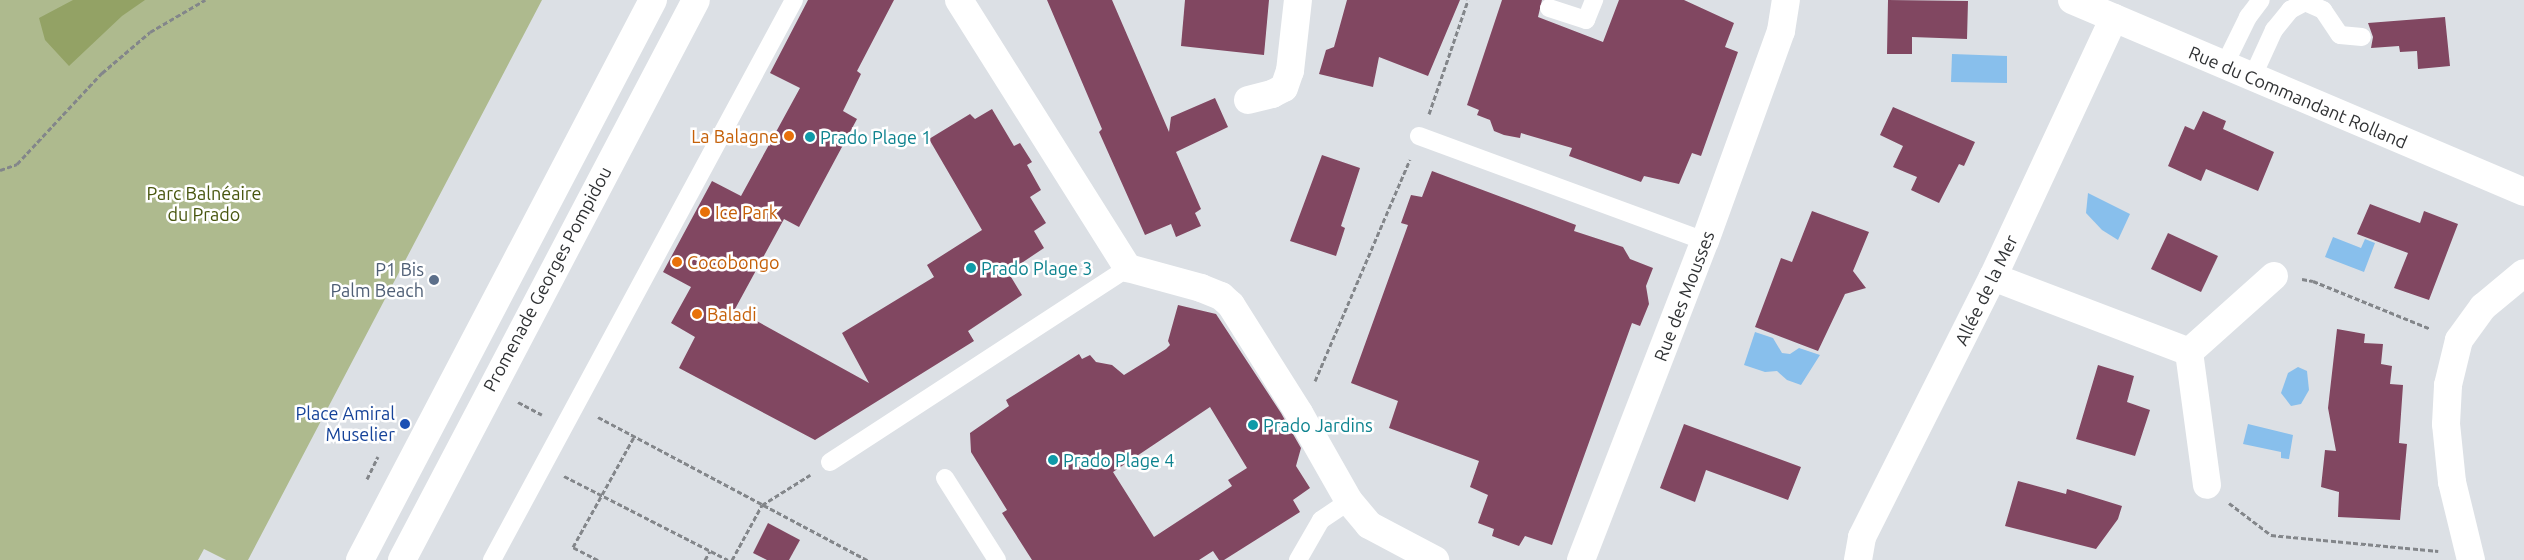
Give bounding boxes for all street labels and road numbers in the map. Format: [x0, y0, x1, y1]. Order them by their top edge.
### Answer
street label: Rue du Commandant Rolland [2186, 41, 2410, 153]
street label: Promenade Georges Pompidou [478, 163, 616, 395]
street label: Rue des Mousses [1649, 228, 1719, 364]
street label: Allée de la Mer [1950, 231, 2022, 349]

